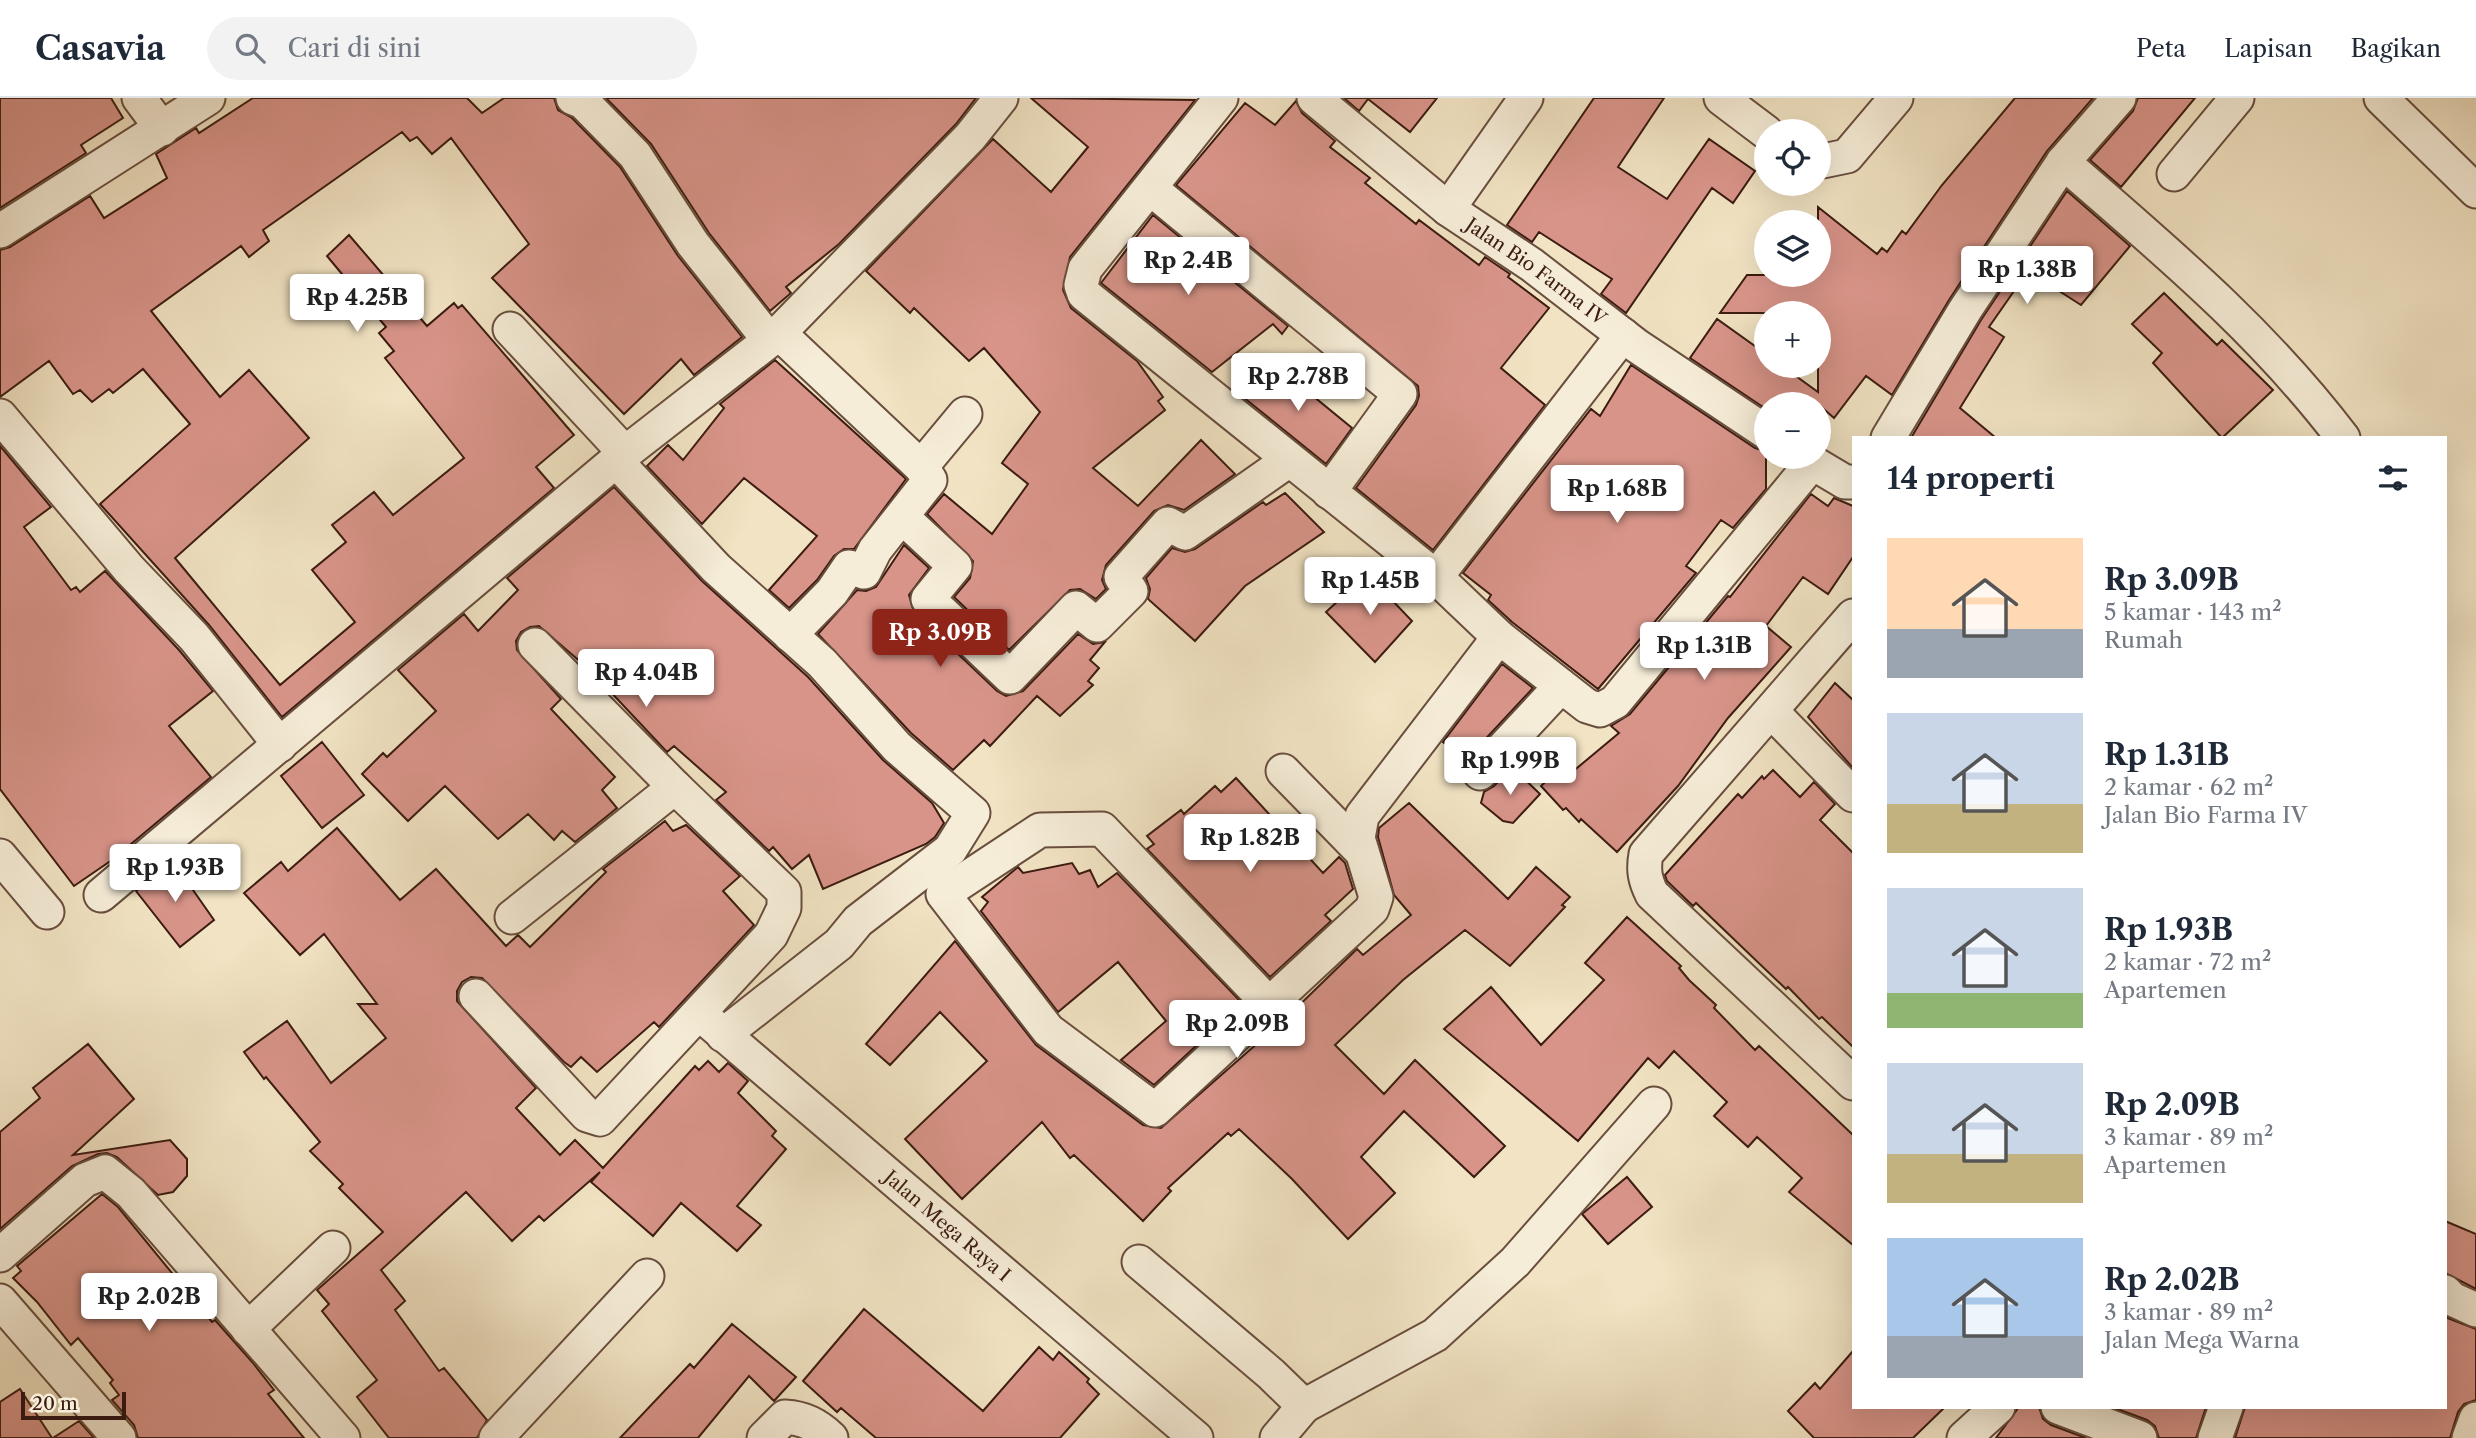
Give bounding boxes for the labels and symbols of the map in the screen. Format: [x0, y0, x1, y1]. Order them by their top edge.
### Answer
street label: Jalan Bio Farma IV [1459, 211, 1612, 331]
pin: Rp 2.4B [1123, 238, 1253, 297]
pin: Rp 1.38B [1955, 246, 2099, 306]
pin: Rp 4.25B [285, 274, 429, 334]
pin: Rp 2.78B [1226, 354, 1370, 413]
pin: Rp 1.68B [1545, 466, 1689, 525]
pin: Rp 1.45B [1298, 558, 1442, 617]
pin: Rp 3.09B [868, 610, 1012, 669]
pin: Rp 1.31B [1632, 622, 1776, 682]
pin: Rp 4.04B [574, 650, 718, 709]
pin: Rp 1.99B [1438, 738, 1582, 797]
pin: Rp 1.82B [1178, 814, 1322, 874]
pin: Rp 1.93B [103, 844, 247, 904]
pin: Rp 2.09B [1165, 1000, 1309, 1060]
street label: Jalan Mega Raya I [877, 1163, 1015, 1286]
pin: Rp 2.02B [77, 1274, 221, 1333]
scale bar [21, 1389, 126, 1421]

